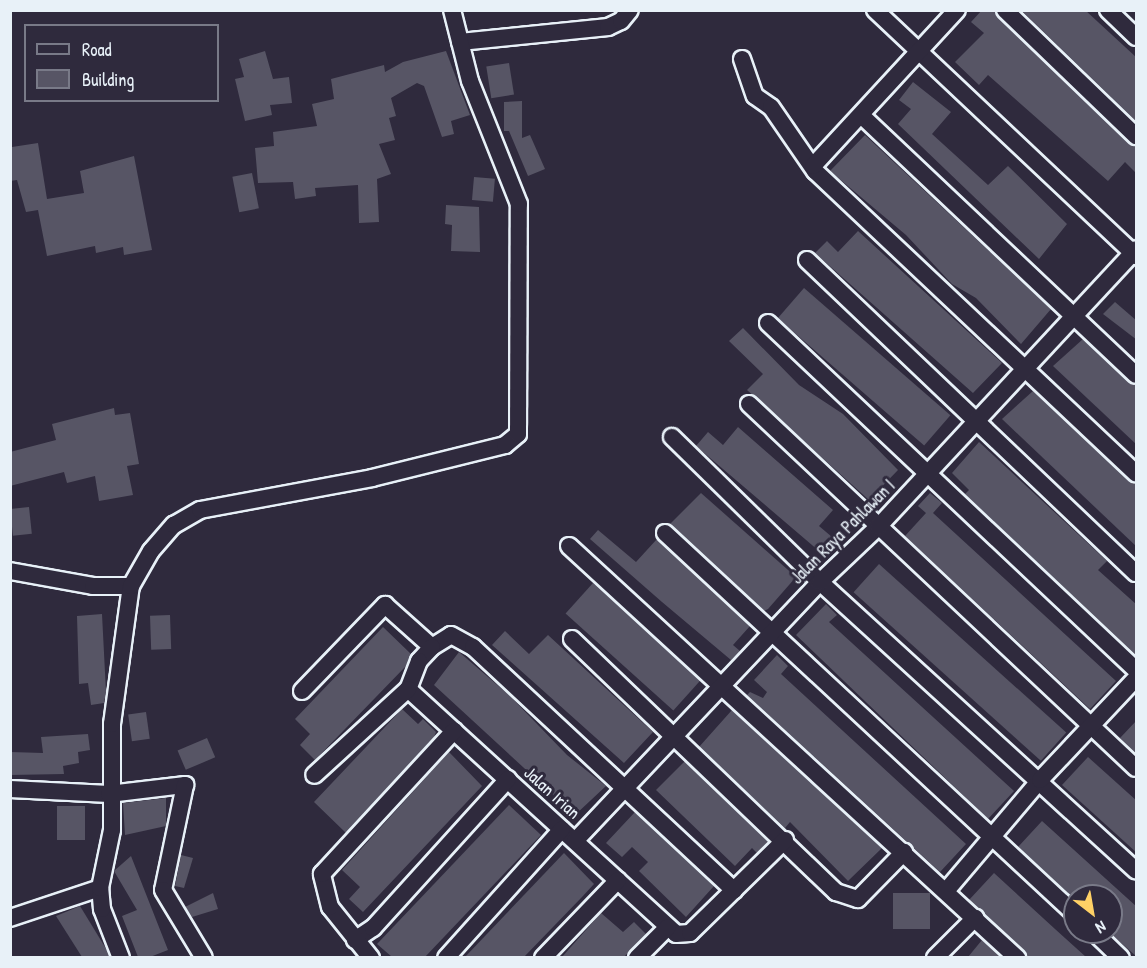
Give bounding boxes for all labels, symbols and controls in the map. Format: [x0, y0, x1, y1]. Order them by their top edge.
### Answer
legend [24, 24, 219, 102]
text: Road [82, 37, 112, 62]
text: Building [82, 67, 134, 92]
street label: Jalan Raya Pahlawan I [786, 475, 900, 589]
street label: Jalan Irian [519, 762, 585, 824]
north arrow [1063, 884, 1123, 944]
text: N [1092, 916, 1111, 939]

